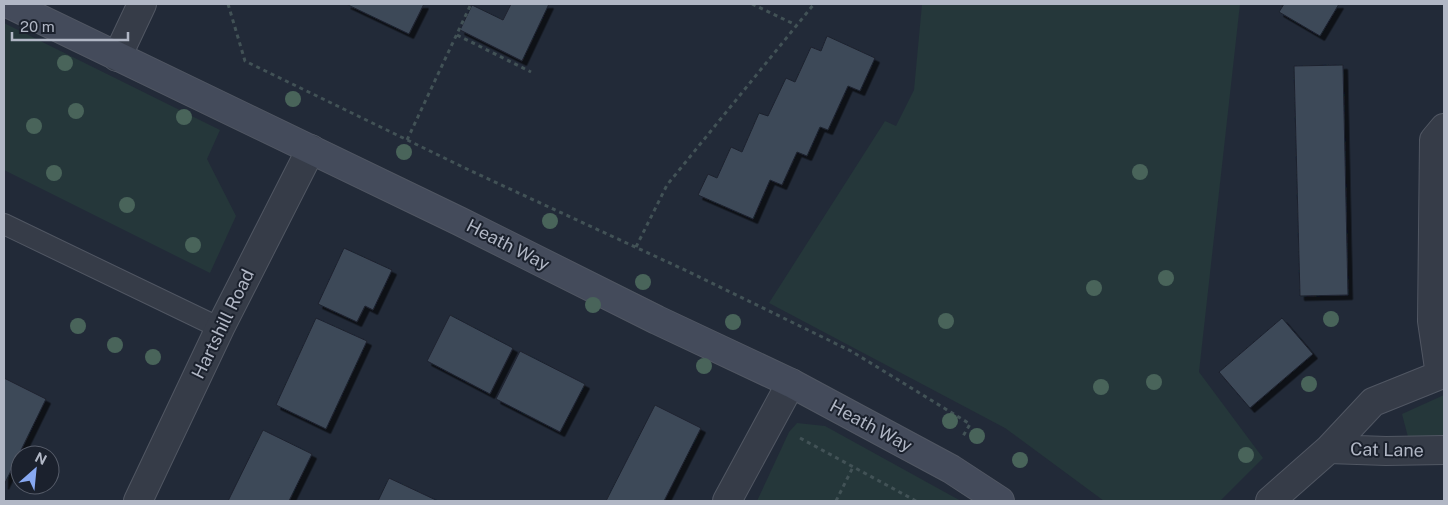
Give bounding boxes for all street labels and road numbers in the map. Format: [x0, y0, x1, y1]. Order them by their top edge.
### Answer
street label: Heath Way [463, 215, 554, 275]
street label: Hartshill Road [187, 266, 258, 382]
street label: Heath Way [826, 395, 916, 456]
street label: Cat Lane [1350, 438, 1424, 461]

